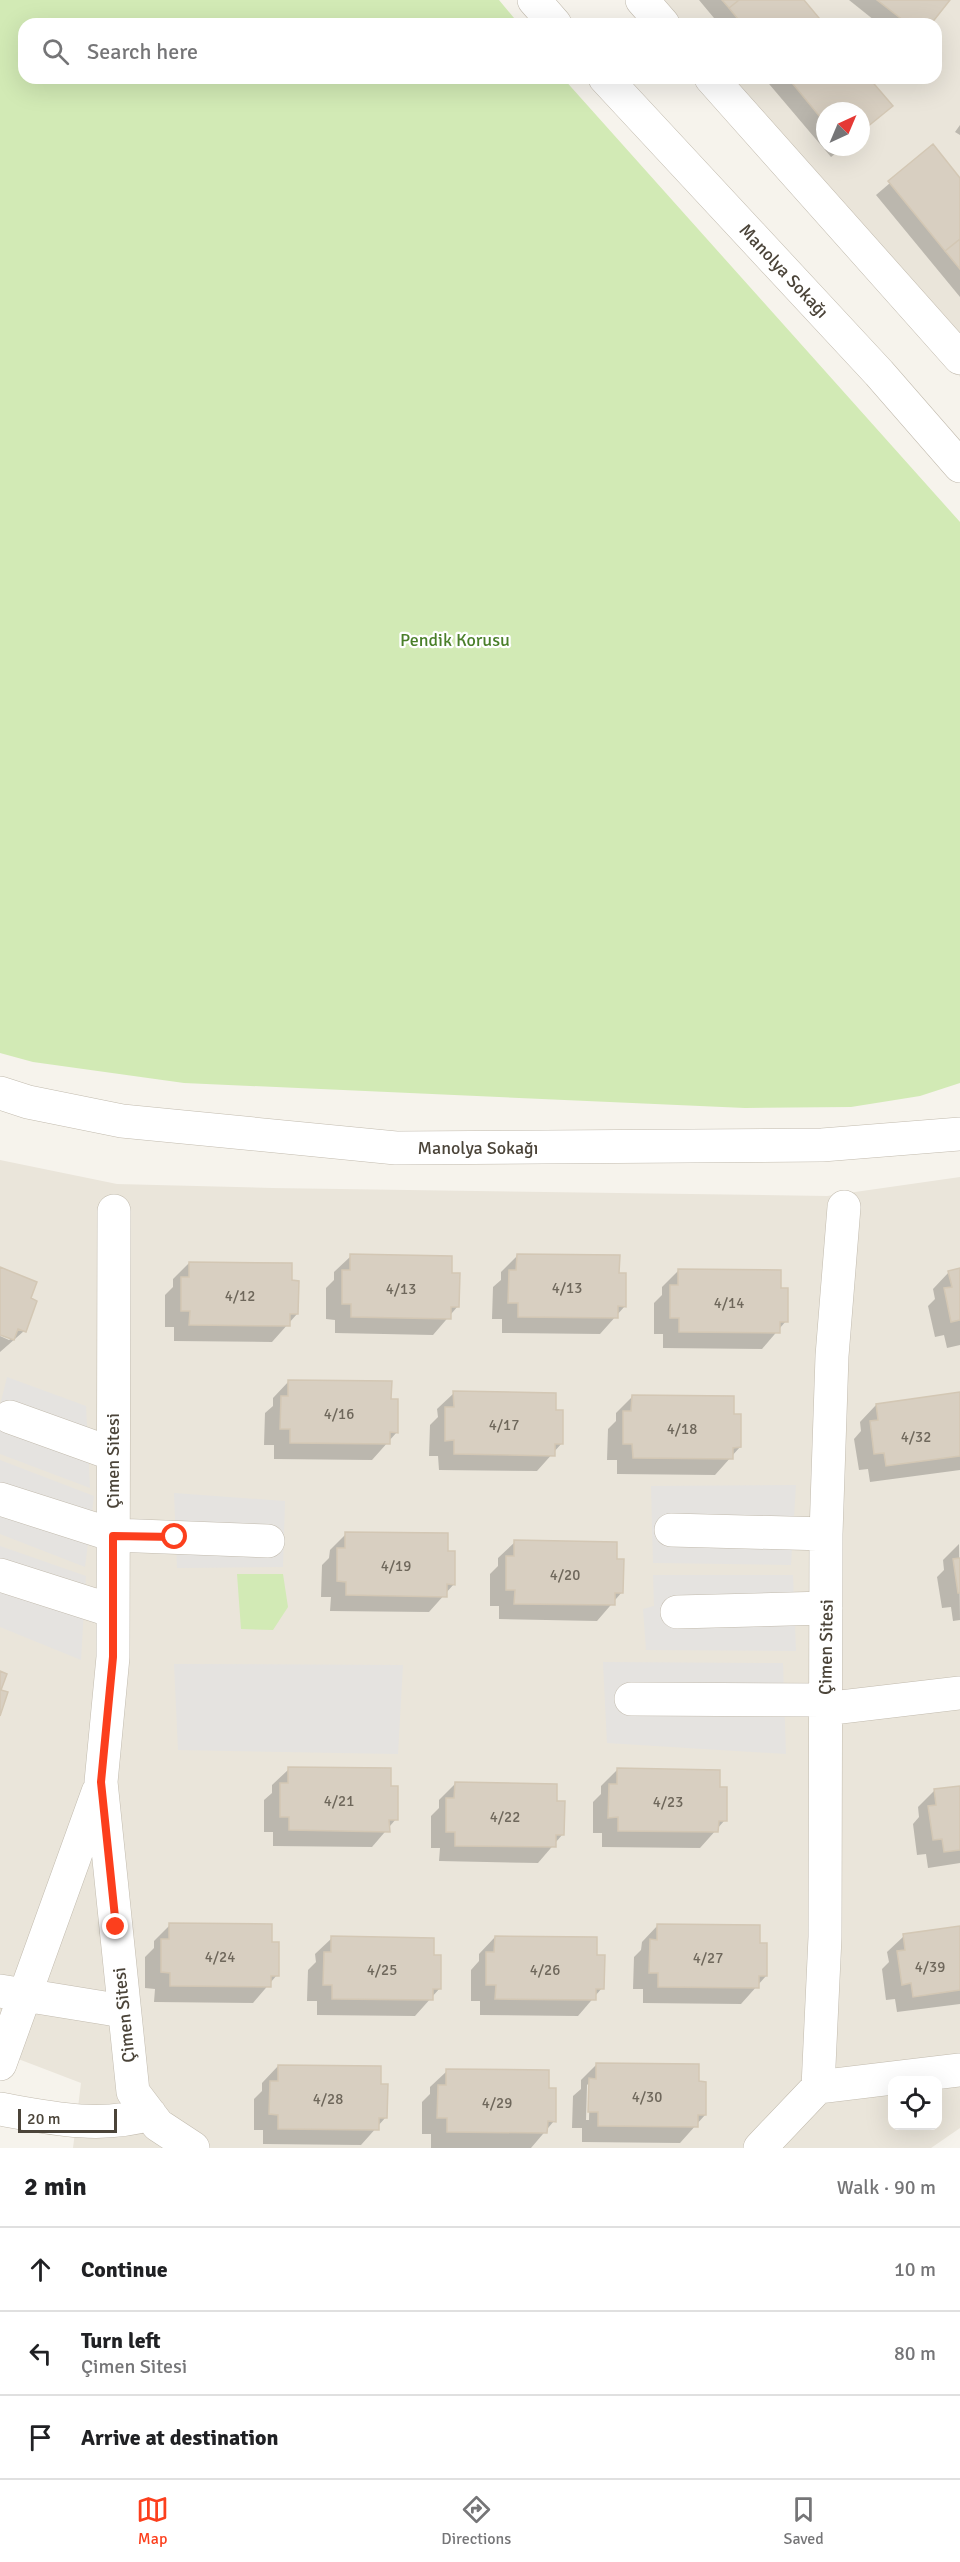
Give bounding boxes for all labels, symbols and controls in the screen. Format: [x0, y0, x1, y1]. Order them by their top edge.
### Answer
search box [18, 18, 942, 84]
icon: search [39, 35, 72, 68]
text: Search here [87, 38, 198, 65]
north arrow [816, 102, 870, 156]
street label: Manolya Sokağı [735, 219, 833, 323]
park label: Pendik Korusu [400, 629, 510, 651]
street label: Manolya Sokağı [417, 1137, 539, 1159]
house number: 4/13 [552, 1279, 582, 1297]
house number: 4/13 [386, 1280, 416, 1298]
house number: 4/12 [225, 1287, 255, 1305]
house number: 4/14 [714, 1294, 744, 1312]
house number: 4/16 [324, 1405, 354, 1423]
street label: Çimen Sitesi [102, 1413, 124, 1509]
house number: 4/17 [489, 1416, 519, 1434]
house number: 4/18 [667, 1420, 697, 1438]
house number: 4/32 [901, 1428, 931, 1446]
route start [161, 1523, 187, 1549]
house number: 4/19 [381, 1557, 411, 1575]
house number: 4/20 [550, 1566, 580, 1584]
street label: Çimen Sitesi [814, 1599, 838, 1695]
house number: 4/21 [324, 1792, 354, 1810]
house number: 4/23 [653, 1793, 683, 1811]
house number: 4/22 [490, 1808, 520, 1826]
route end [102, 1913, 128, 1939]
house number: 4/24 [205, 1948, 235, 1966]
house number: 4/27 [693, 1949, 723, 1967]
house number: 4/39 [915, 1958, 945, 1976]
house number: 4/25 [367, 1961, 397, 1979]
house number: 4/26 [530, 1961, 560, 1979]
street label: Çimen Sitesi [108, 1966, 140, 2064]
map controls [888, 2076, 942, 2130]
button: locate [888, 2076, 942, 2130]
house number: 4/30 [632, 2088, 662, 2106]
house number: 4/28 [313, 2090, 343, 2108]
house number: 4/29 [482, 2094, 512, 2112]
scale bar [18, 2106, 117, 2134]
text: 20 m [27, 2109, 61, 2129]
text: 2 min [24, 2171, 87, 2203]
text: Walk · 90 m [837, 2175, 936, 2200]
icon: ahead [24, 2253, 57, 2286]
text: Continue [81, 2256, 168, 2283]
text: 10 m [894, 2257, 936, 2282]
text: Turn left [81, 2327, 161, 2354]
icon: left [24, 2337, 57, 2370]
text: 80 m [894, 2341, 936, 2366]
text: Çimen Sitesi [81, 2354, 187, 2379]
icon: arrive [24, 2421, 57, 2454]
text: Arrive at destination [81, 2424, 278, 2451]
tab: Map [136, 2493, 169, 2549]
tab: Directions [441, 2493, 511, 2549]
tab: Saved [784, 2493, 824, 2549]

